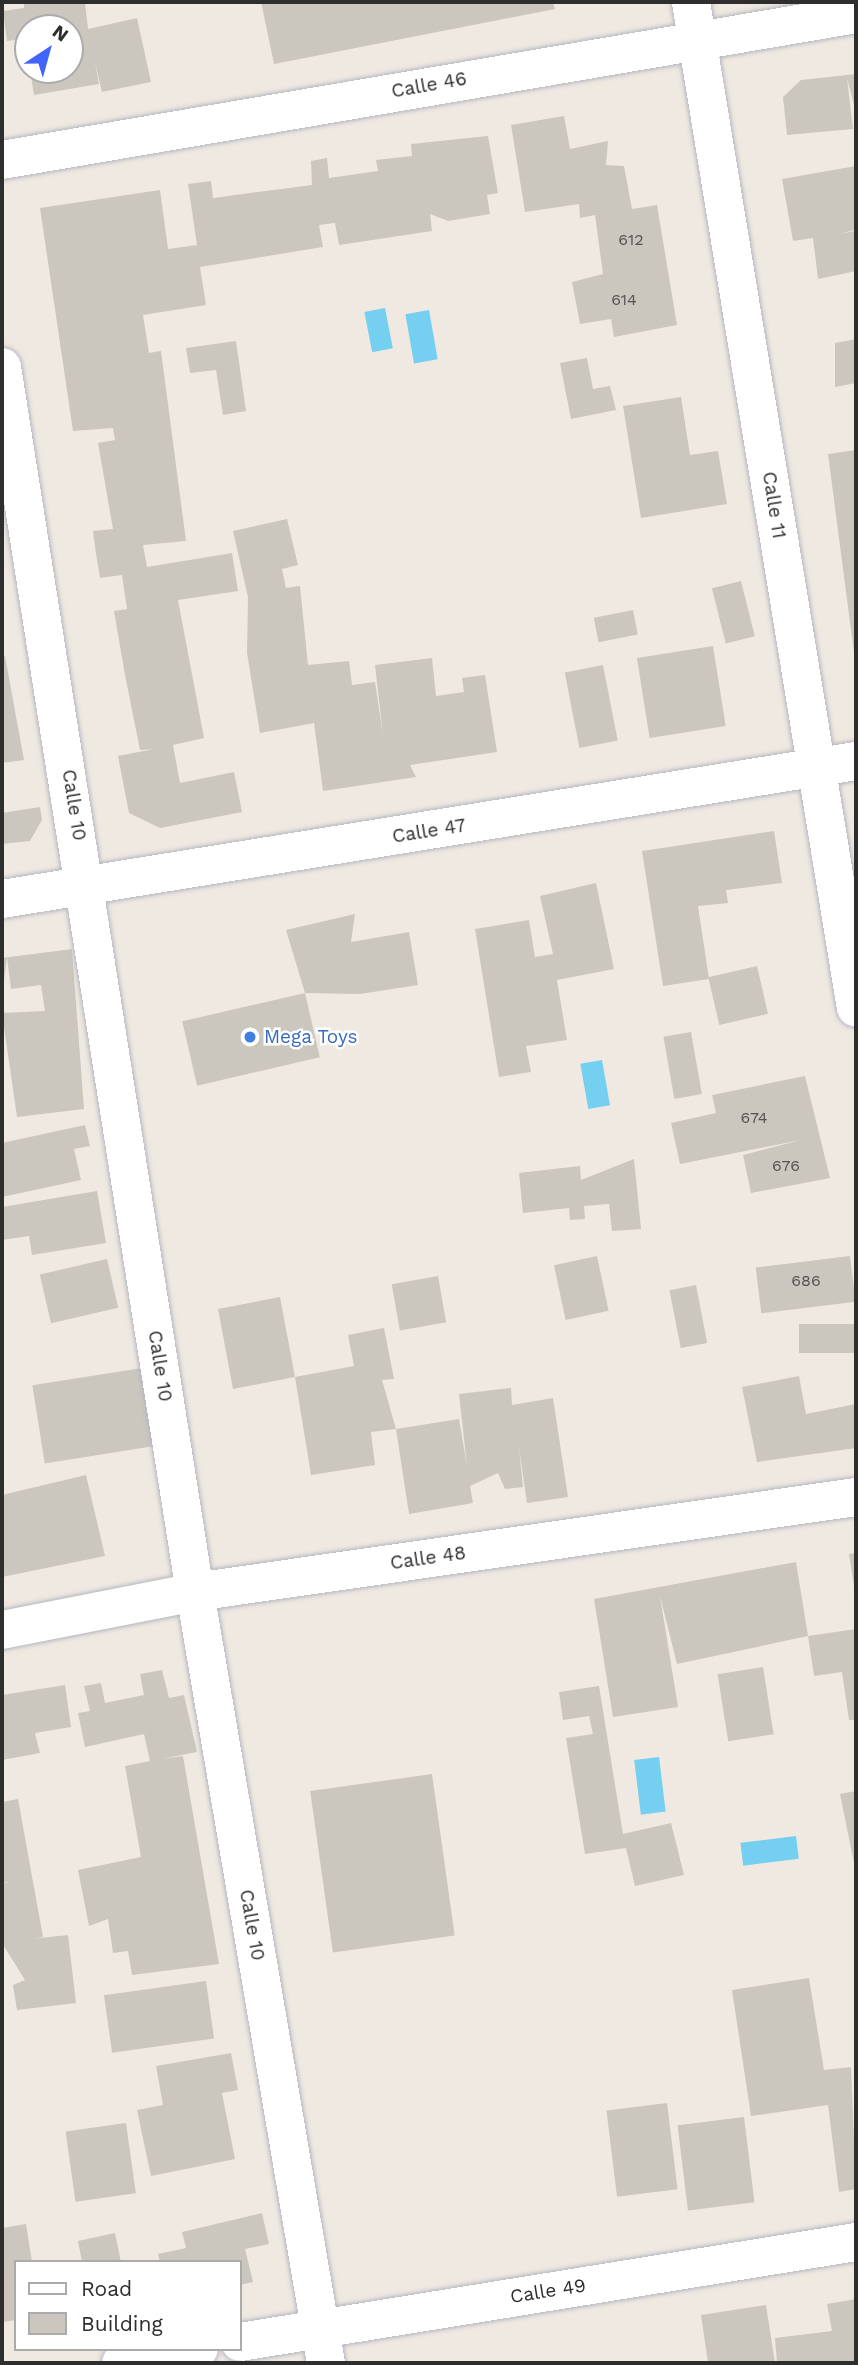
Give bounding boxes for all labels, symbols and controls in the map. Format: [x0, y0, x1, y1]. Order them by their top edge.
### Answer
north arrow [14, 14, 84, 84]
text: N [48, 20, 73, 47]
street label: Calle 46 [390, 67, 468, 103]
house number: 612 [618, 230, 644, 250]
house number: 614 [611, 290, 637, 310]
street label: Calle 11 [757, 470, 791, 540]
street label: Calle 10 [57, 768, 91, 842]
street label: Calle 47 [391, 814, 467, 848]
place label: Mega Toys [264, 1026, 358, 1048]
marker: Mega Toys [242, 1029, 258, 1045]
house number: 674 [740, 1108, 768, 1128]
house number: 676 [772, 1156, 800, 1176]
house number: 686 [791, 1271, 821, 1291]
street label: Calle 10 [143, 1329, 177, 1403]
street label: Calle 48 [389, 1541, 467, 1575]
street label: Calle 10 [235, 1888, 269, 1962]
legend [14, 2260, 242, 2351]
street label: Calle 49 [509, 2274, 587, 2308]
text: Road [81, 2276, 132, 2301]
text: Building [81, 2311, 163, 2336]

